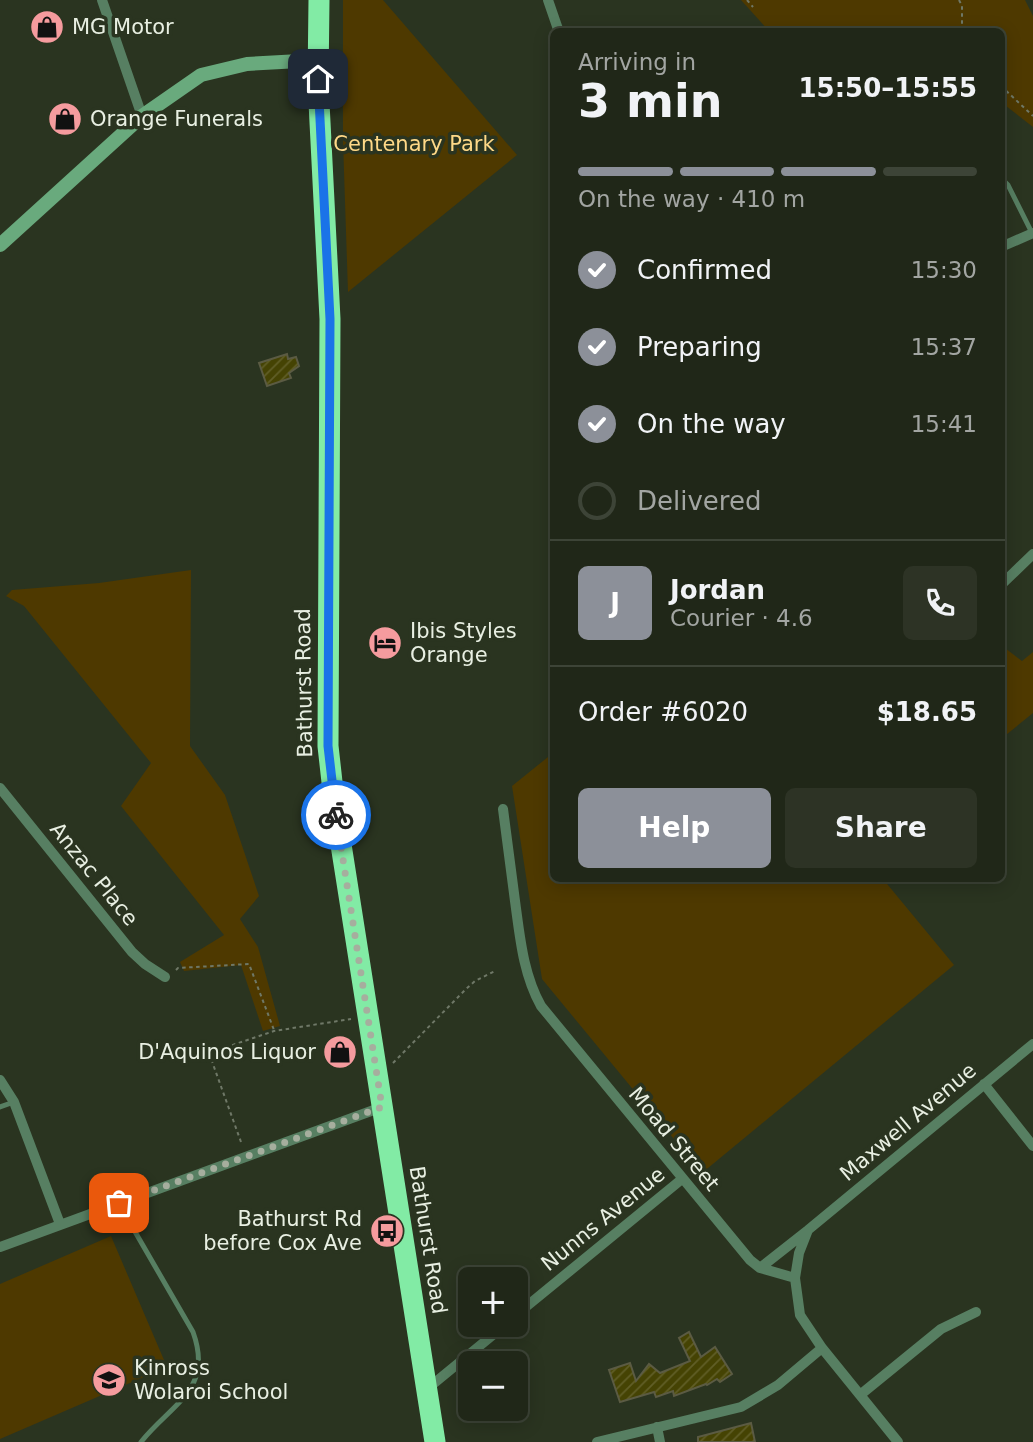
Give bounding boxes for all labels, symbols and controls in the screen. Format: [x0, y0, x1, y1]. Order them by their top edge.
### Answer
shop icon: MG Motor [28, 8, 66, 46]
place label: MG Motor [72, 15, 174, 39]
pin [288, 49, 348, 109]
text: Arriving in [578, 49, 696, 75]
icon: home [299, 60, 337, 98]
text: 15:50–15:55 [798, 73, 977, 103]
text: 3 min [578, 74, 722, 128]
shop icon: Orange Funerals [46, 100, 84, 138]
place label: Orange Funerals [90, 107, 263, 131]
park label: Centenary Park [333, 132, 496, 156]
text: On the way · 410 m [578, 186, 805, 212]
icon: check [578, 251, 616, 289]
text: Confirmed [637, 255, 772, 285]
text: 15:30 [911, 257, 977, 283]
icon: check [578, 328, 616, 366]
text: Preparing [637, 332, 762, 362]
text: 15:37 [911, 334, 977, 360]
icon: check [578, 405, 616, 443]
text: On the way [637, 409, 786, 439]
text: 15:41 [911, 411, 977, 437]
text: Delivered [637, 486, 761, 516]
button: phone [903, 566, 977, 640]
text: Jordan [670, 575, 765, 605]
text: J [610, 588, 620, 618]
text: Courier · 4.6 [670, 605, 813, 631]
street label: Bathurst Road [291, 608, 317, 758]
place label: Ibis Styles Orange [410, 619, 517, 667]
hotel icon: Ibis Styles Orange [366, 624, 404, 662]
text: Order #6020 [578, 697, 748, 727]
text: $18.65 [877, 697, 977, 727]
courier [301, 780, 371, 850]
button: Help [578, 788, 771, 868]
button: Share [785, 788, 977, 868]
icon: bike [317, 796, 355, 834]
street label: Anzac Place [45, 818, 143, 930]
shop icon: D'Aquinos Liquor [321, 1033, 359, 1071]
place label: D'Aquinos Liquor [138, 1040, 316, 1064]
street label: Maxwell Avenue [835, 1058, 981, 1186]
street label: Moad Street [624, 1082, 724, 1196]
street label: Nunns Avenue [537, 1162, 669, 1276]
street label: Bathurst Road [404, 1164, 452, 1316]
pin [89, 1173, 149, 1233]
icon: bag [100, 1184, 138, 1222]
place label: Bathurst Rd before Cox Ave [203, 1207, 362, 1255]
bus stop icon: Bathurst Rd before Cox Ave [368, 1212, 406, 1250]
map controls [458, 1267, 528, 1421]
button: + [458, 1267, 528, 1337]
button: − [458, 1351, 528, 1421]
place label: Kinross Wolaroi School [134, 1356, 288, 1404]
school or university icon: Kinross Wolaroi School [90, 1361, 128, 1399]

